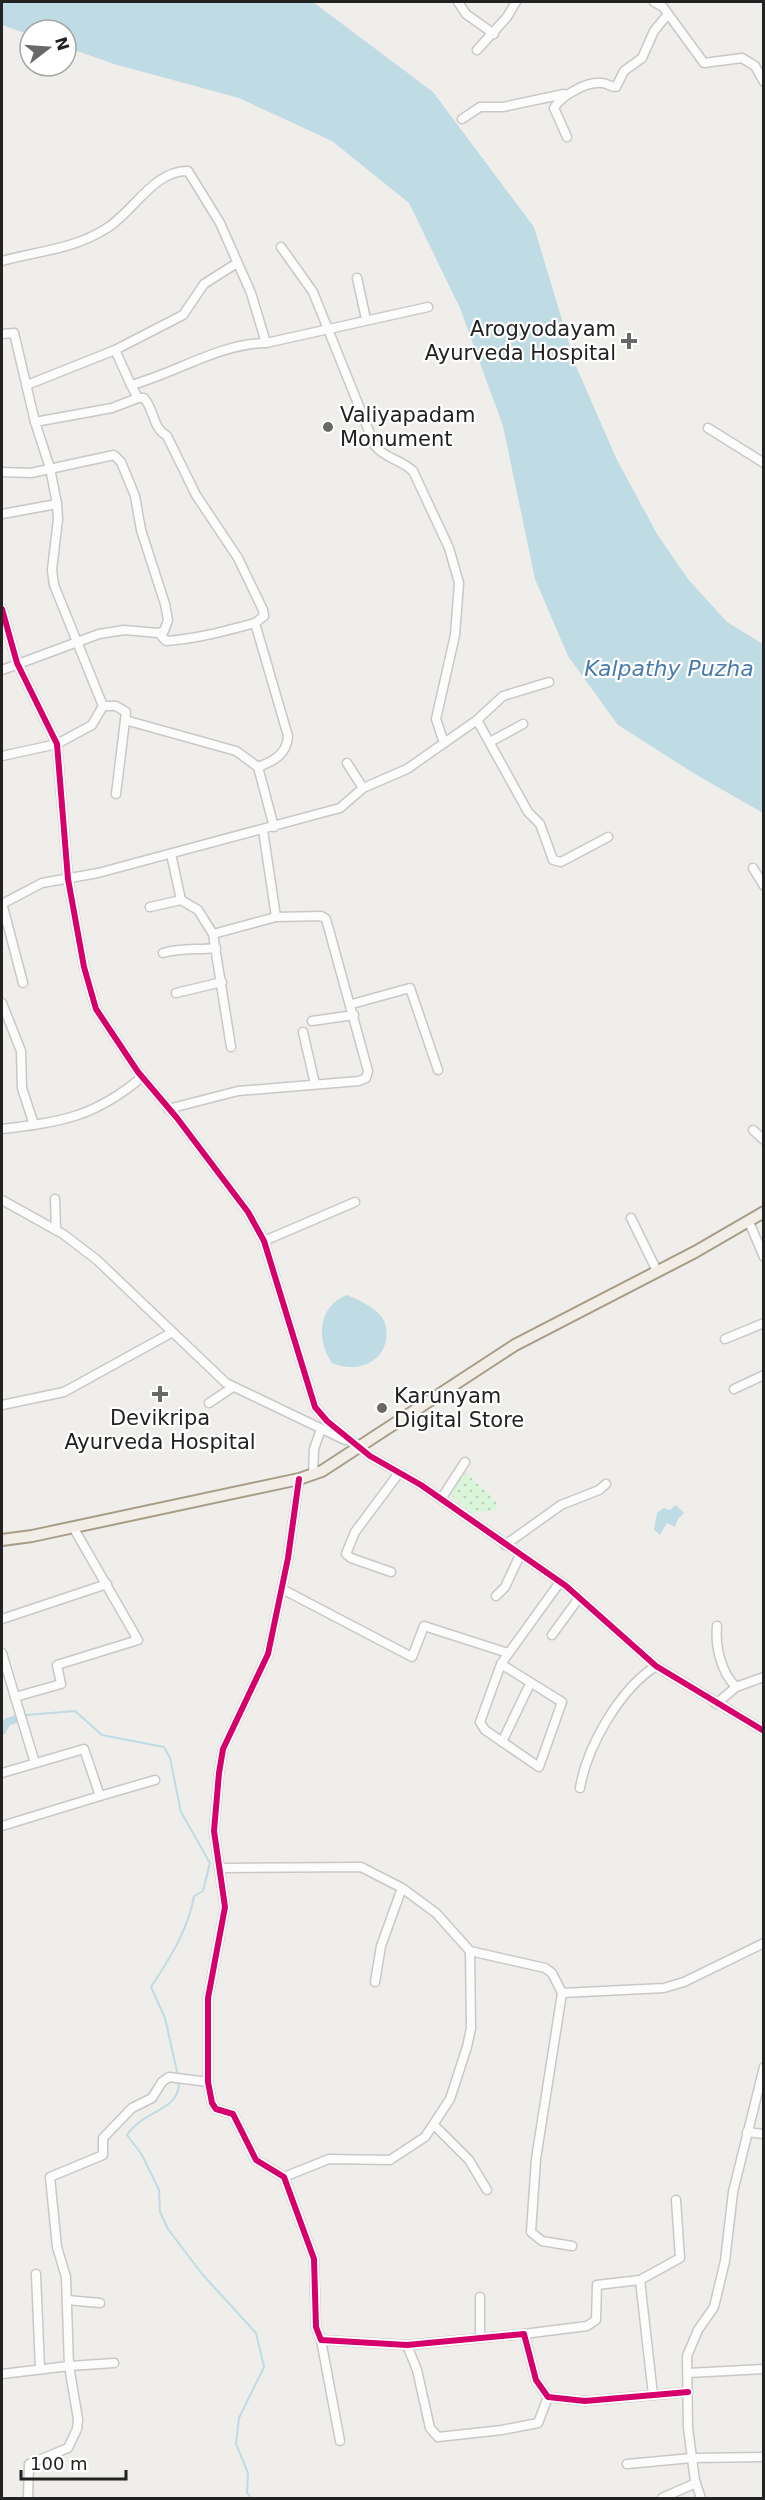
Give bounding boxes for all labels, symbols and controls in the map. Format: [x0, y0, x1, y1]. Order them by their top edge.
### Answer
north arrow [18, 18, 78, 78]
text: N [51, 35, 73, 53]
place label: Arogyodayam Ayurveda Hospital [425, 317, 616, 365]
marker: Arogyodayam Ayurveda Hospital [620, 332, 638, 350]
place label: Valiyapadam Monument [340, 403, 475, 451]
marker: Valiyapadam Monument [321, 420, 335, 434]
water label: Kalpathy Puzha [584, 656, 754, 681]
place label: Karunyam Digital Store [394, 1384, 524, 1432]
marker: Devikripa Ayurveda Hospital [151, 1385, 169, 1403]
marker: Karunyam Digital Store [375, 1401, 389, 1415]
place label: Devikripa Ayurveda Hospital [64, 1406, 256, 1454]
scale bar [21, 2443, 126, 2481]
text: 100 m [30, 2453, 88, 2474]

